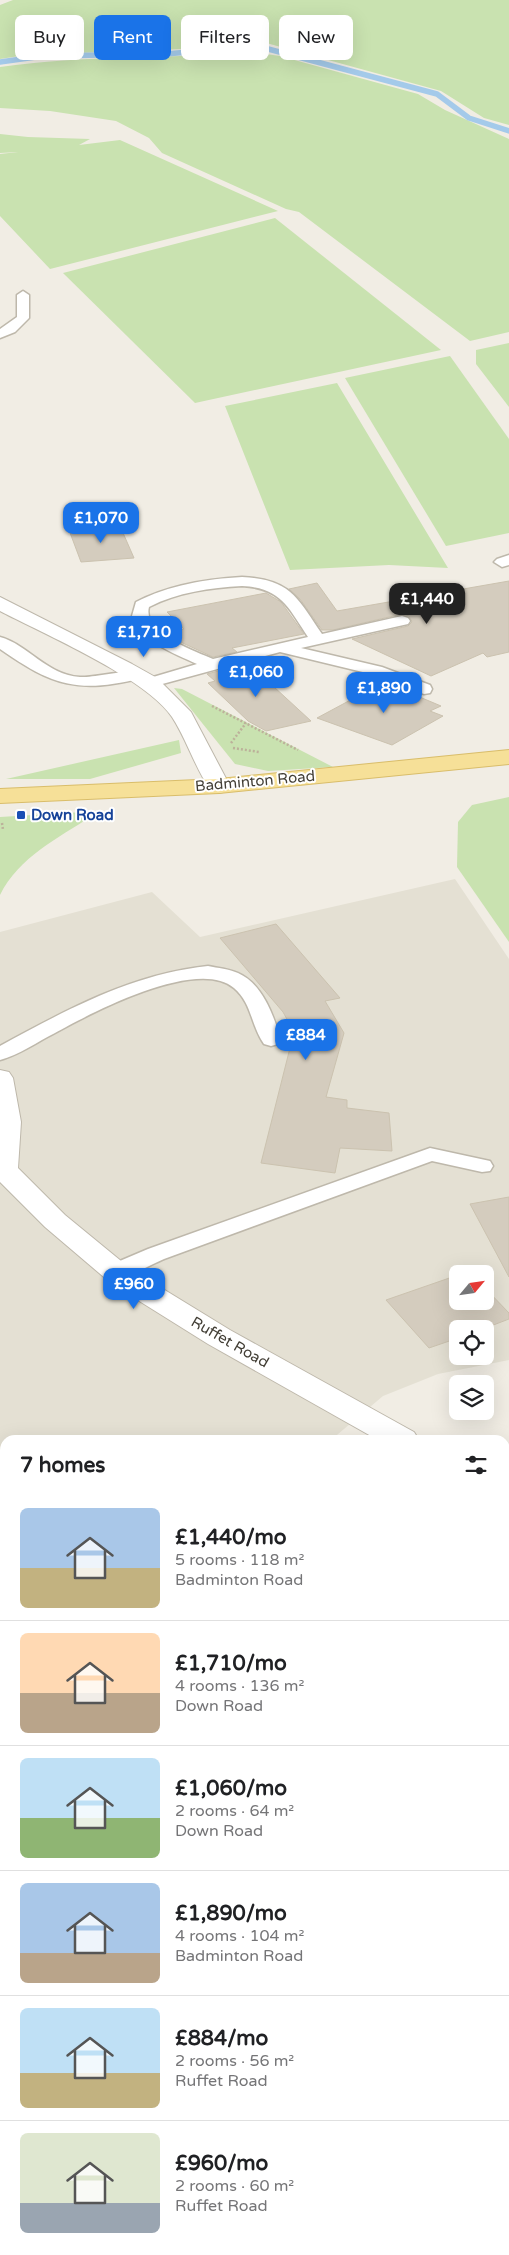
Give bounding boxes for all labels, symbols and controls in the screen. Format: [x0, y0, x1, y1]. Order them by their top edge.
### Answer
chip: Buy [15, 15, 84, 60]
chip: Rent [94, 15, 171, 60]
chip: Filters [181, 15, 269, 60]
chip: New [279, 15, 353, 60]
pin: £1,070 [60, 502, 142, 544]
text: £1,070 [74, 508, 128, 528]
pin: £1,440 [386, 582, 468, 625]
text: £1,440 [400, 589, 454, 609]
pin: £1,710 [103, 616, 185, 658]
text: £1,710 [117, 622, 171, 642]
pin: £1,060 [215, 656, 297, 698]
text: £1,060 [229, 662, 283, 682]
pin: £1,890 [343, 672, 425, 714]
text: £1,890 [357, 678, 411, 698]
street label: Badminton Road [194, 767, 316, 795]
place label: Down Road [31, 806, 114, 824]
marker: Down Road [15, 809, 27, 821]
pin: £884 [276, 1018, 336, 1061]
text: £884 [286, 1025, 326, 1045]
north arrow [449, 1265, 494, 1310]
map controls [449, 1265, 494, 1420]
pin: £960 [104, 1268, 164, 1310]
text: £960 [114, 1274, 154, 1294]
street label: Ruffet Road [188, 1313, 272, 1371]
button: locate [449, 1320, 494, 1365]
button: layers [449, 1375, 494, 1420]
icon: filters [462, 1451, 490, 1479]
text: 7 homes [20, 1453, 105, 1478]
text: £1,440/mo [175, 1525, 287, 1550]
icon: home [60, 1528, 120, 1588]
text: 5 rooms · 118 m² [175, 1550, 304, 1570]
text: Badminton Road [175, 1570, 303, 1590]
text: £1,710/mo [175, 1651, 287, 1676]
icon: home [60, 1653, 120, 1713]
text: 4 rooms · 136 m² [175, 1676, 304, 1696]
text: Down Road [175, 1696, 263, 1716]
text: £1,060/mo [175, 1776, 287, 1801]
icon: home [60, 1778, 120, 1838]
text: 2 rooms · 64 m² [175, 1801, 294, 1821]
text: Down Road [175, 1821, 263, 1841]
text: £1,890/mo [175, 1901, 287, 1926]
icon: home [60, 1903, 120, 1963]
text: 4 rooms · 104 m² [175, 1926, 304, 1946]
text: Badminton Road [175, 1946, 303, 1966]
text: £884/mo [175, 2026, 268, 2051]
icon: home [60, 2028, 120, 2088]
text: 2 rooms · 56 m² [175, 2051, 294, 2071]
text: Ruffet Road [175, 2071, 268, 2091]
text: £960/mo [175, 2151, 268, 2176]
icon: home [60, 2153, 120, 2213]
text: 2 rooms · 60 m² [175, 2176, 294, 2196]
text: Ruffet Road [175, 2196, 268, 2216]

